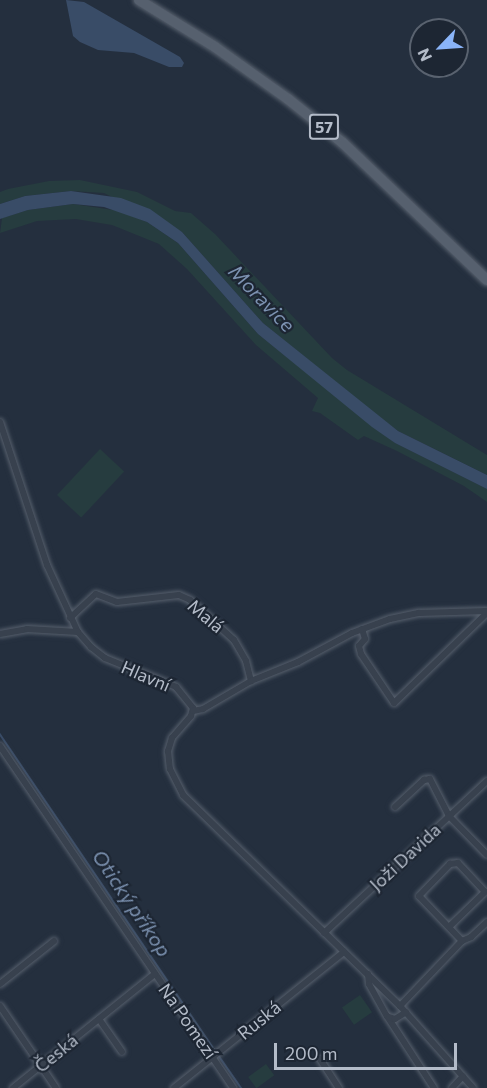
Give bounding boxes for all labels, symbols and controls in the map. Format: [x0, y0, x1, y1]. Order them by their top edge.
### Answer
north arrow [409, 18, 469, 78]
text: N [413, 46, 435, 64]
road number: 57 [308, 114, 340, 140]
water label: Moravice [224, 259, 300, 337]
street label: Malá [184, 595, 228, 637]
street label: Hlavní [118, 656, 174, 696]
street label: Joži Davida [365, 819, 445, 895]
water label: Otický příkop [87, 845, 177, 961]
street label: Na Pomezí [154, 979, 222, 1063]
street label: Ruská [233, 996, 285, 1044]
street label: Česká [30, 1029, 82, 1077]
scale bar [277, 1031, 460, 1069]
text: 200 m [285, 1042, 338, 1064]

